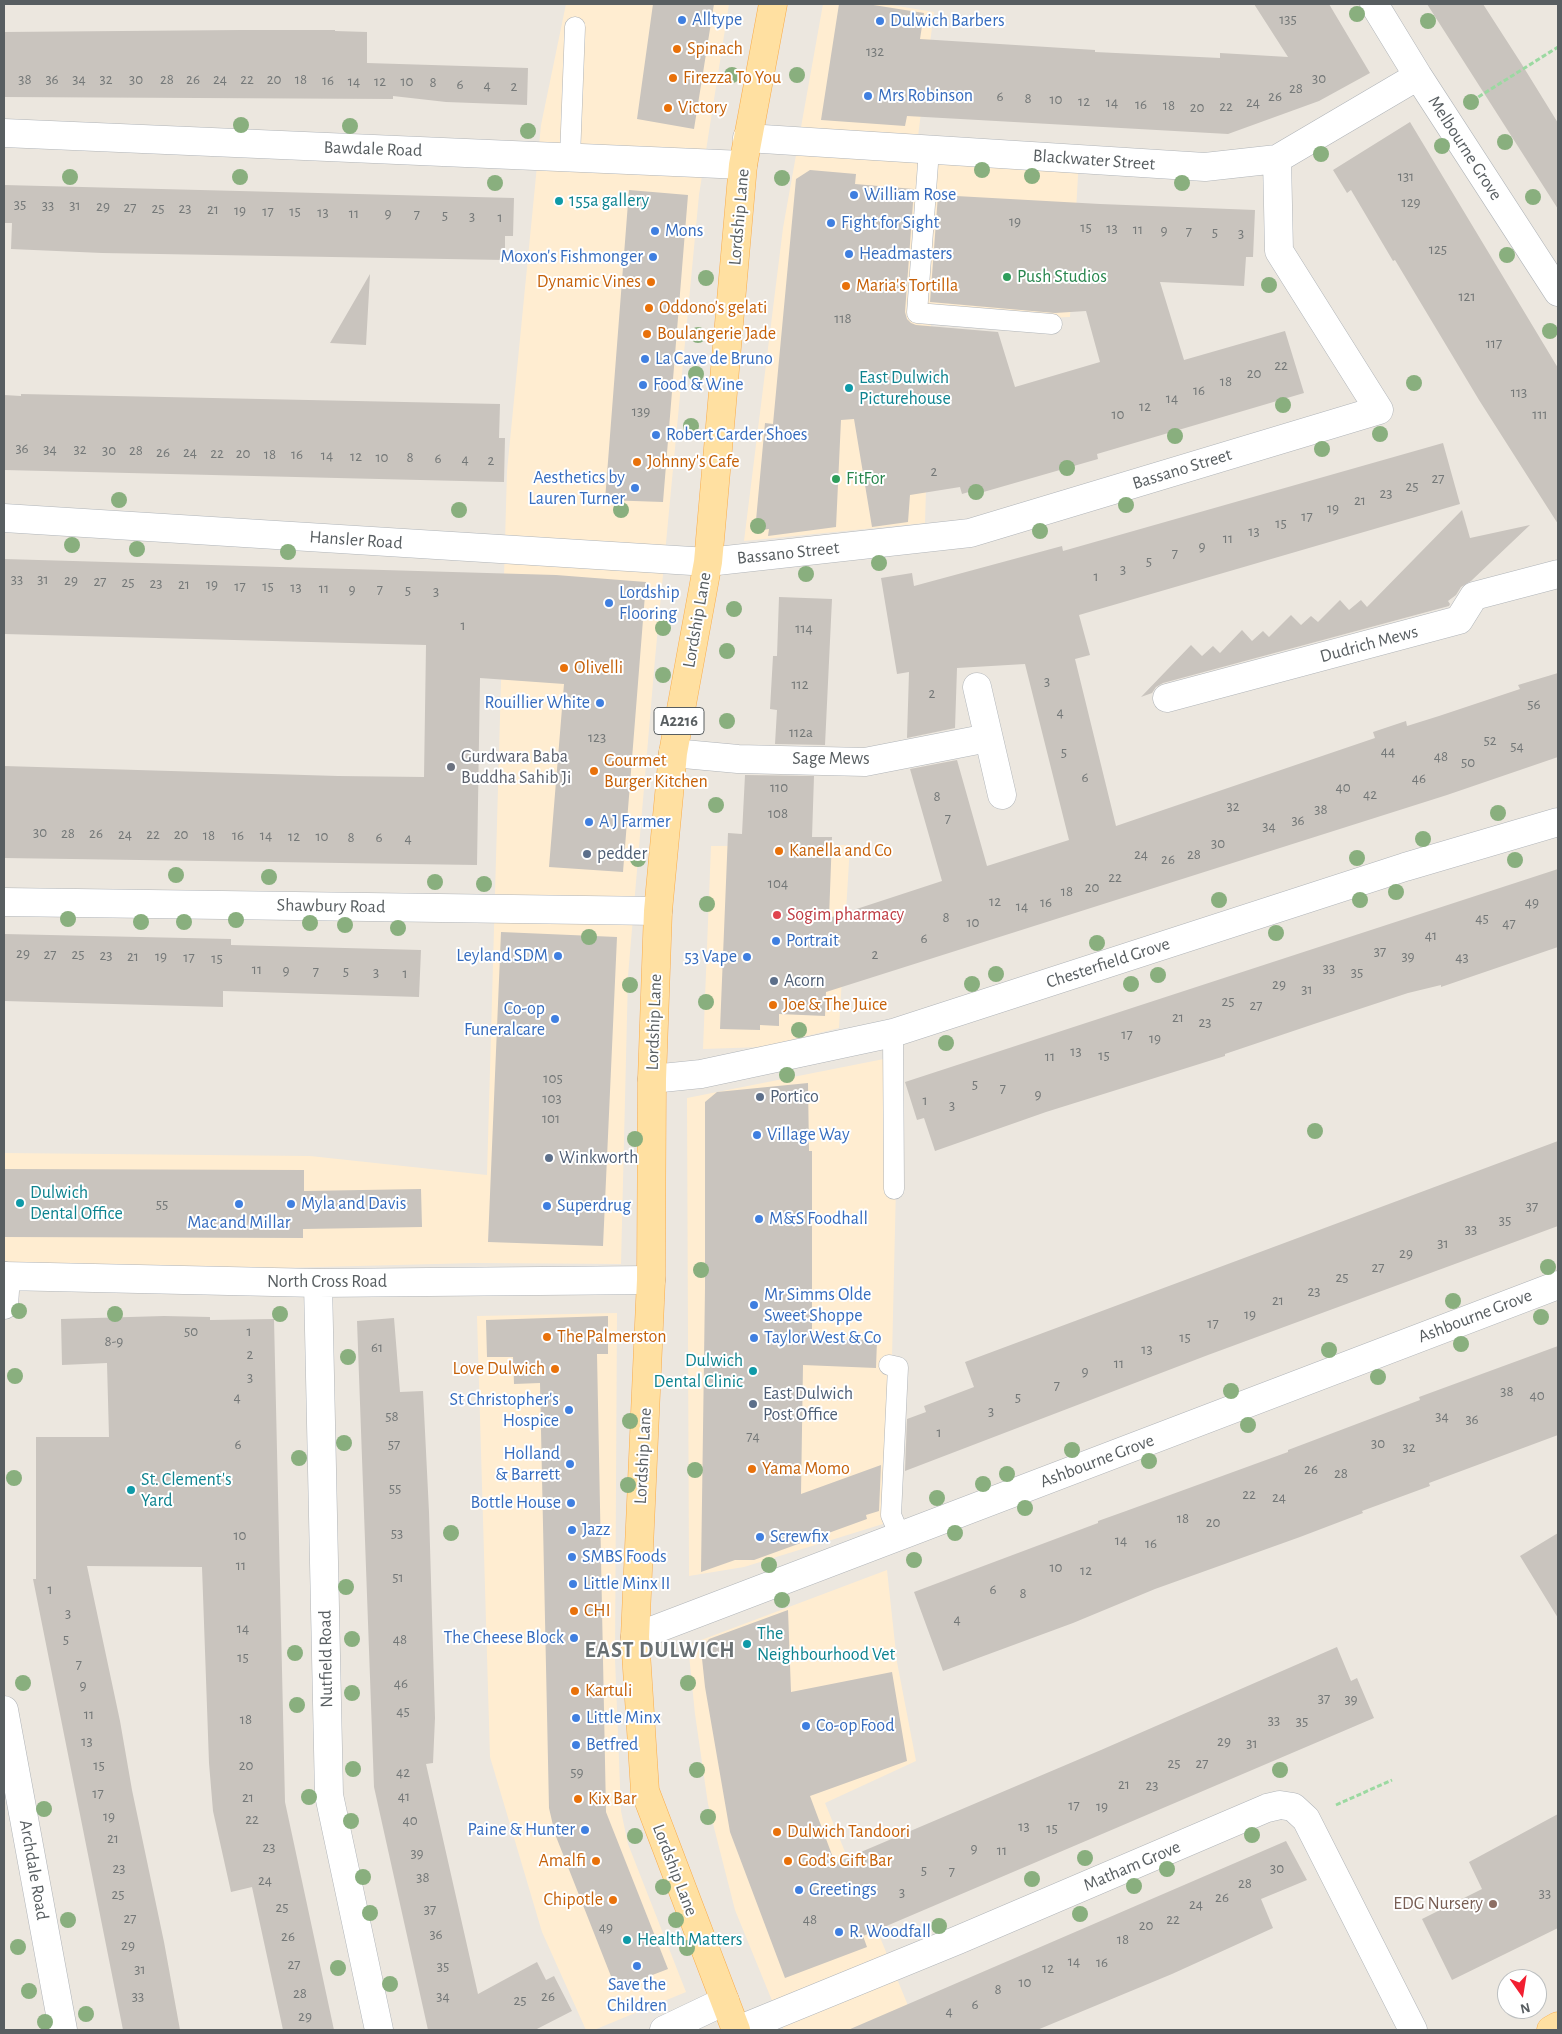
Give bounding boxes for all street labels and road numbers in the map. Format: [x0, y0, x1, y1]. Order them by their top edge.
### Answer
street label: Melbourne Grove [1423, 92, 1507, 204]
street label: Bawdale Road [323, 136, 423, 162]
street label: Blackwater Street [1032, 145, 1156, 175]
street label: Lordship Lane [724, 168, 754, 266]
street label: Bassano Street [1130, 444, 1234, 494]
street label: Hansler Road [309, 526, 403, 554]
street label: Bassano Street [736, 537, 840, 569]
street label: Lordship Lane [678, 570, 716, 670]
street label: Dudrich Mews [1318, 621, 1420, 667]
road number: A2216 [654, 708, 704, 734]
street label: Sage Mews [792, 748, 870, 770]
street label: Shawbury Road [277, 894, 385, 918]
street label: Chesterfield Grove [1043, 933, 1173, 993]
street label: Lordship Lane [642, 973, 666, 1071]
street label: North Cross Road [267, 1271, 387, 1293]
street label: Ashbourne Grove [1415, 1284, 1535, 1348]
street label: Lordship Lane [630, 1407, 656, 1505]
street label: Ashbourne Grove [1037, 1429, 1157, 1493]
street label: Nutfield Road [314, 1610, 338, 1708]
street label: Archdale Road [15, 1818, 53, 1922]
street label: Lordship Lane [648, 1821, 702, 1919]
street label: Matham Grove [1080, 1836, 1184, 1896]

